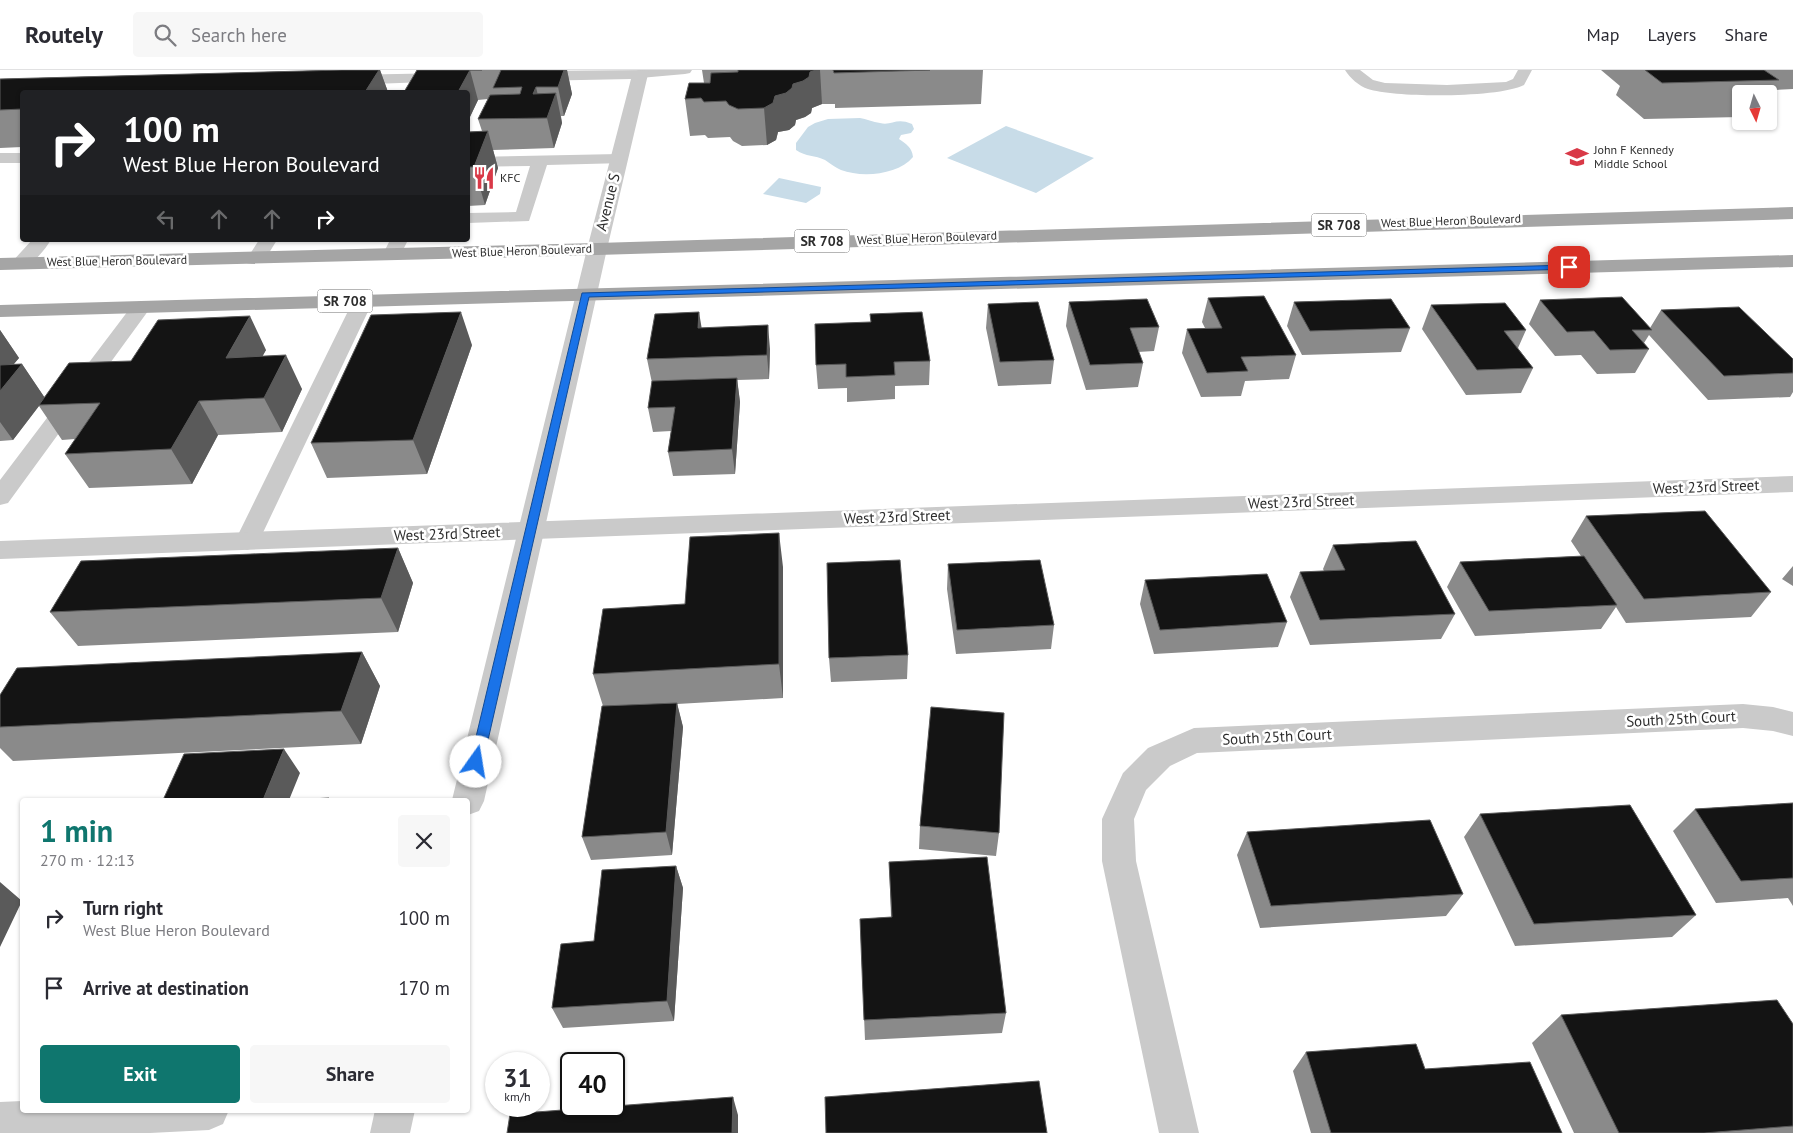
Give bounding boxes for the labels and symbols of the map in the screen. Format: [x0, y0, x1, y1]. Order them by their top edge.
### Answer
north arrow [1732, 85, 1778, 130]
place label: John F Kennedy Middle School [1593, 142, 1674, 171]
school or university icon: John F Kennedy Middle School [1564, 144, 1590, 170]
restaurant icon: KFC [471, 165, 497, 191]
place label: KFC [500, 170, 521, 185]
street label: Avenue S [591, 171, 624, 233]
street label: West Blue Heron Boulevard [1381, 211, 1521, 230]
road number: SR 708 [1312, 214, 1366, 236]
street label: West Blue Heron Boulevard [857, 228, 997, 247]
road number: SR 708 [794, 230, 850, 252]
street label: West Blue Heron Boulevard [452, 241, 592, 260]
pin [1548, 246, 1590, 288]
street label: West Blue Heron Boulevard [47, 252, 187, 269]
road number: SR 708 [318, 290, 372, 312]
street label: West 23rd Street [1652, 475, 1760, 498]
street label: West 23rd Street [1247, 490, 1355, 513]
street label: West 23rd Street [843, 505, 951, 528]
street label: West 23rd Street [393, 522, 501, 545]
street label: South 25th Court [1626, 706, 1736, 731]
street label: South 25th Court [1222, 724, 1332, 749]
position arrow [449, 735, 501, 787]
speed limit sign: 40 [560, 1052, 625, 1117]

